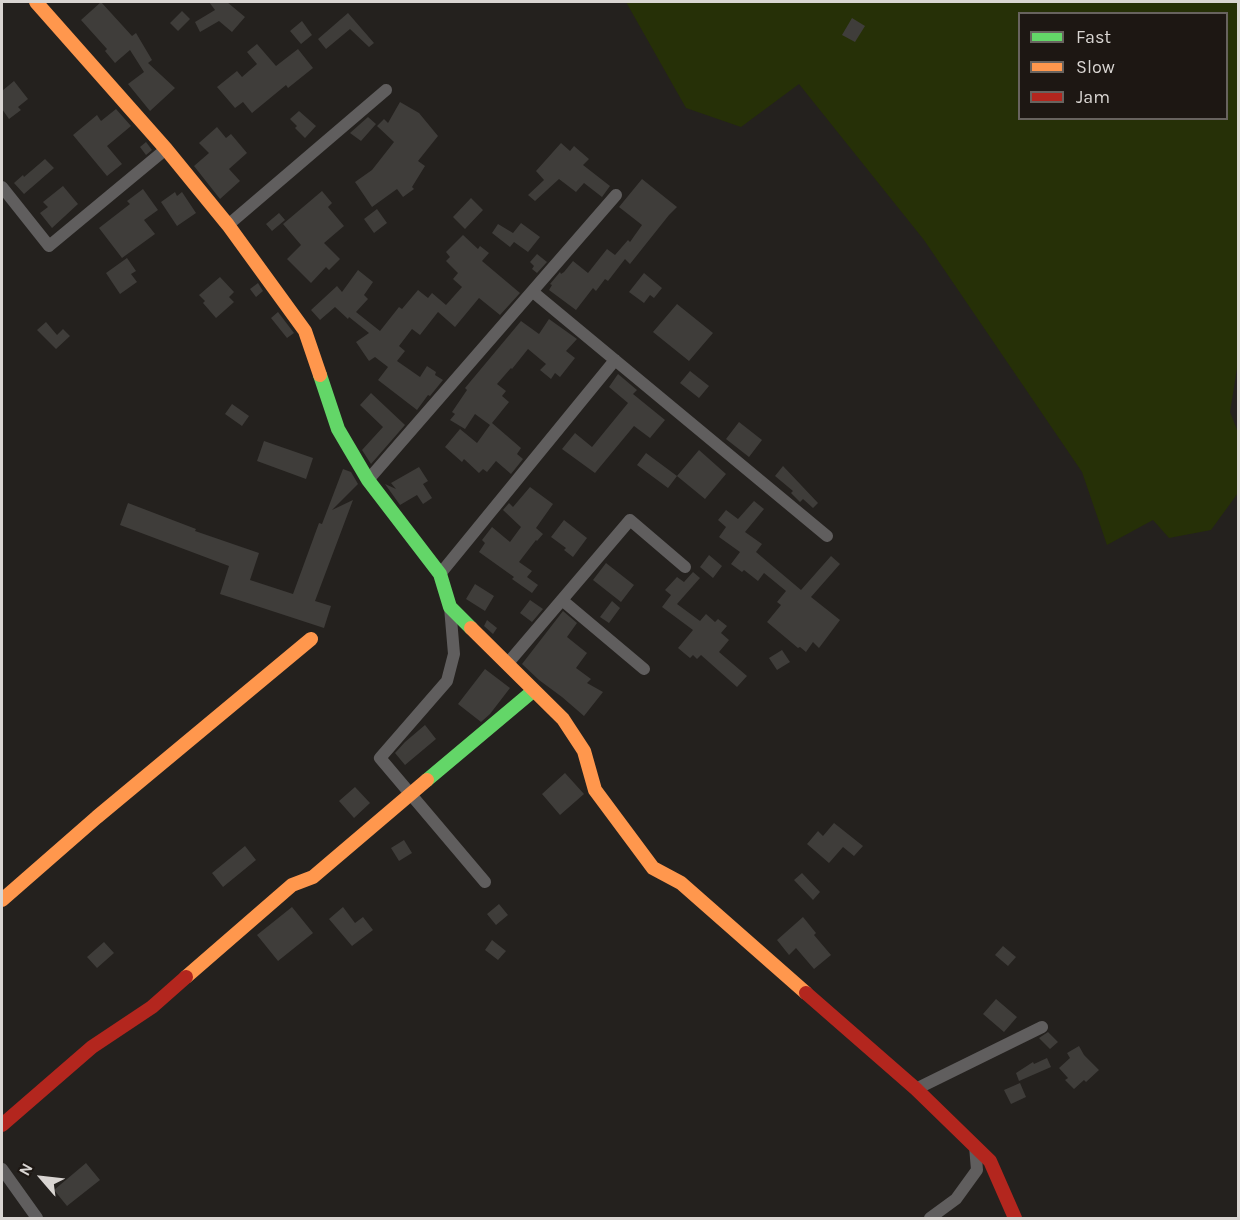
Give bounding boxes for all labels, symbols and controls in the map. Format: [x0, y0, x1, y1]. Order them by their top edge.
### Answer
legend [1018, 12, 1228, 120]
text: Fast [1076, 26, 1111, 48]
text: Slow [1076, 56, 1115, 78]
text: Jam [1076, 86, 1110, 108]
north arrow [12, 1148, 72, 1208]
text: N [15, 1160, 37, 1179]

